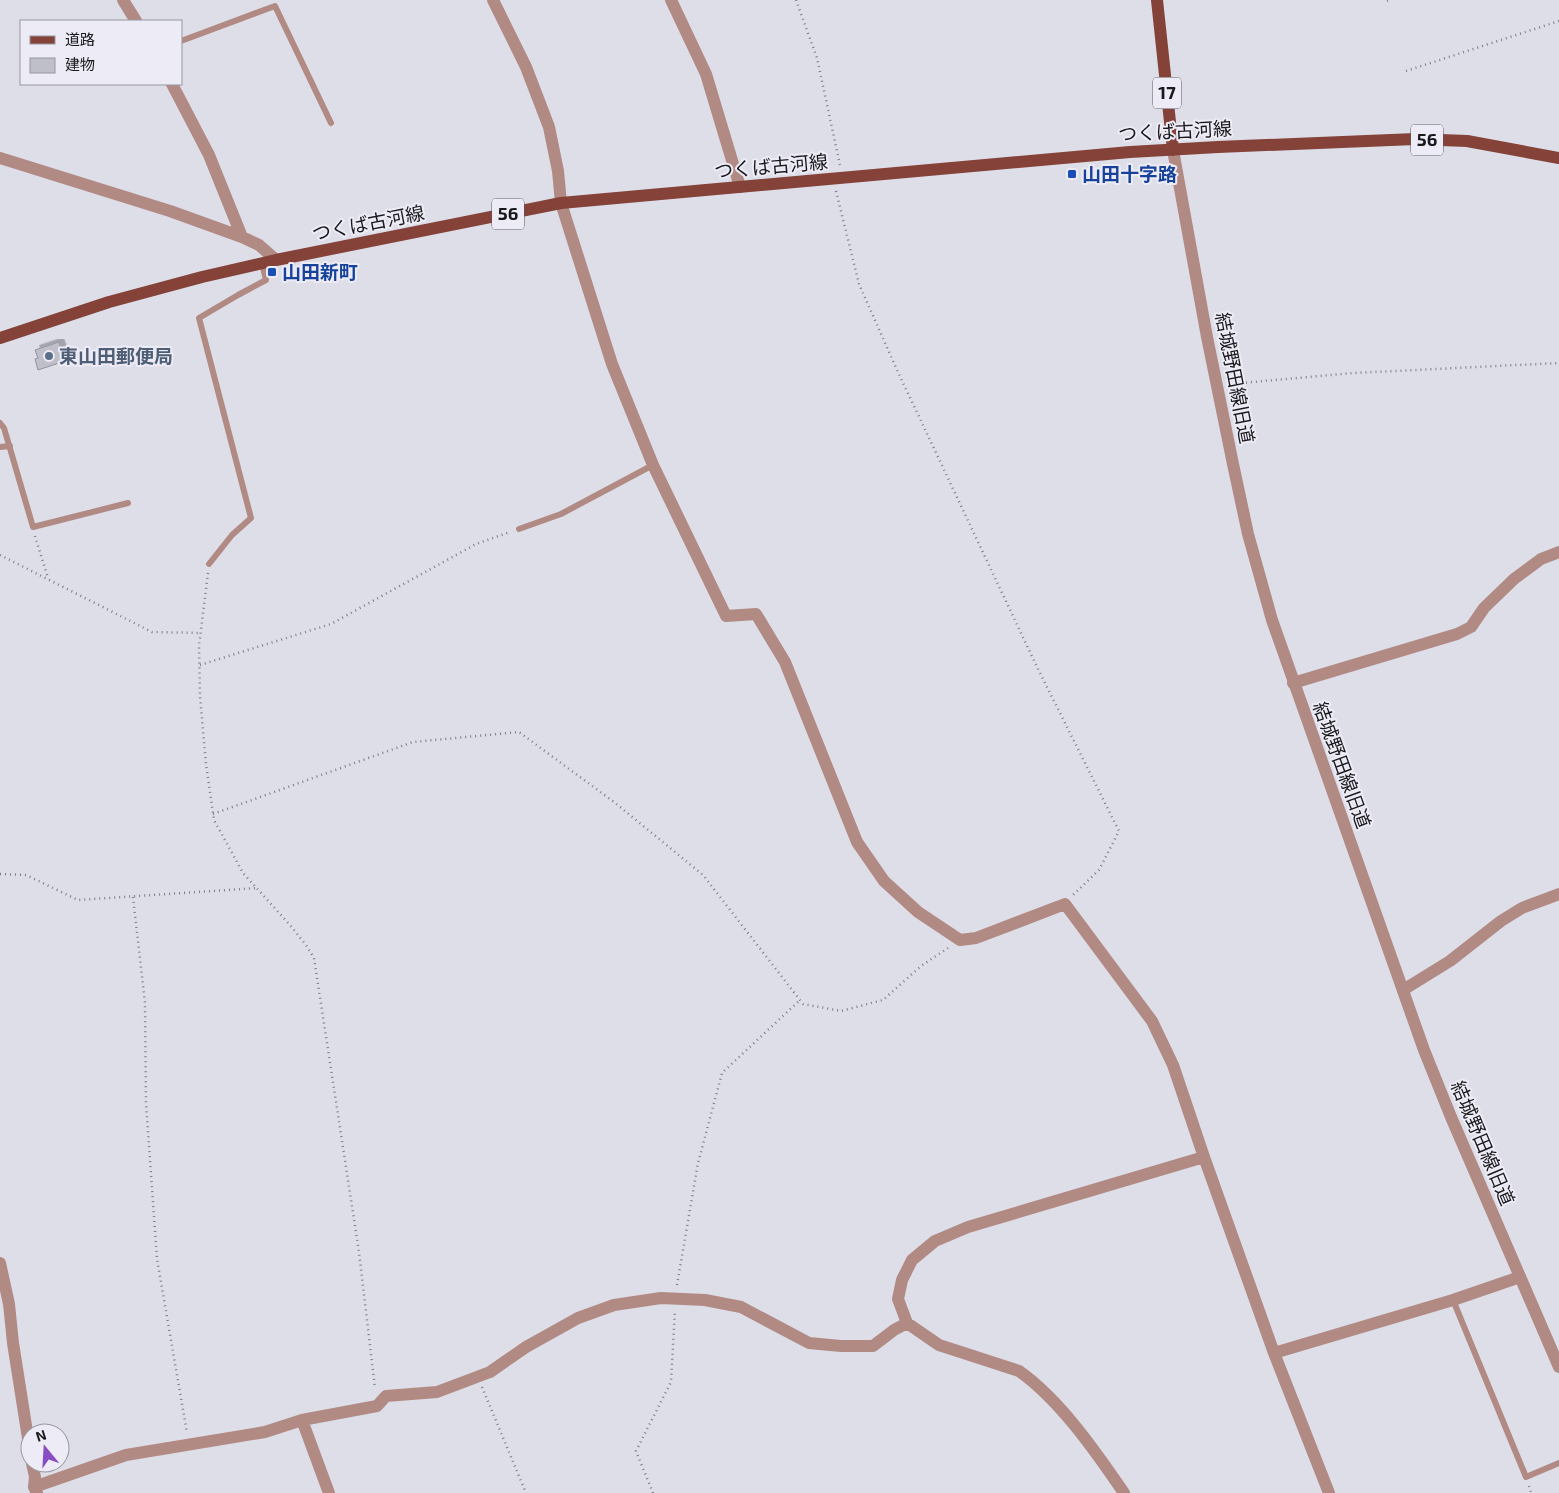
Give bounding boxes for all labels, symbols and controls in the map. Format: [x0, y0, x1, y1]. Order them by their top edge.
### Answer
legend [20, 20, 182, 85]
text: 道路 [65, 30, 95, 48]
text: 建物 [65, 55, 95, 73]
road number: 17 [1153, 78, 1181, 109]
street label: つくば古河線 [1117, 116, 1233, 145]
road number: 56 [1411, 124, 1443, 156]
street label: つくば古河線 [713, 149, 829, 182]
place label: 山田十字路 [1082, 162, 1177, 185]
marker: 山田十字路 [1066, 168, 1078, 180]
road number: 56 [492, 198, 524, 230]
street label: つくば古河線 [310, 200, 426, 245]
place label: 山田新町 [282, 260, 358, 283]
marker: 山田新町 [266, 266, 278, 278]
street label: 結城野田線旧道 [1212, 310, 1259, 445]
place label: 東山田郵便局 [59, 344, 173, 367]
marker: 東山田郵便局 [43, 350, 55, 362]
street label: 結城野田線旧道 [1309, 698, 1376, 831]
street label: 結城野田線旧道 [1447, 1077, 1520, 1209]
north arrow [20, 1423, 70, 1473]
text: N [33, 1426, 48, 1445]

